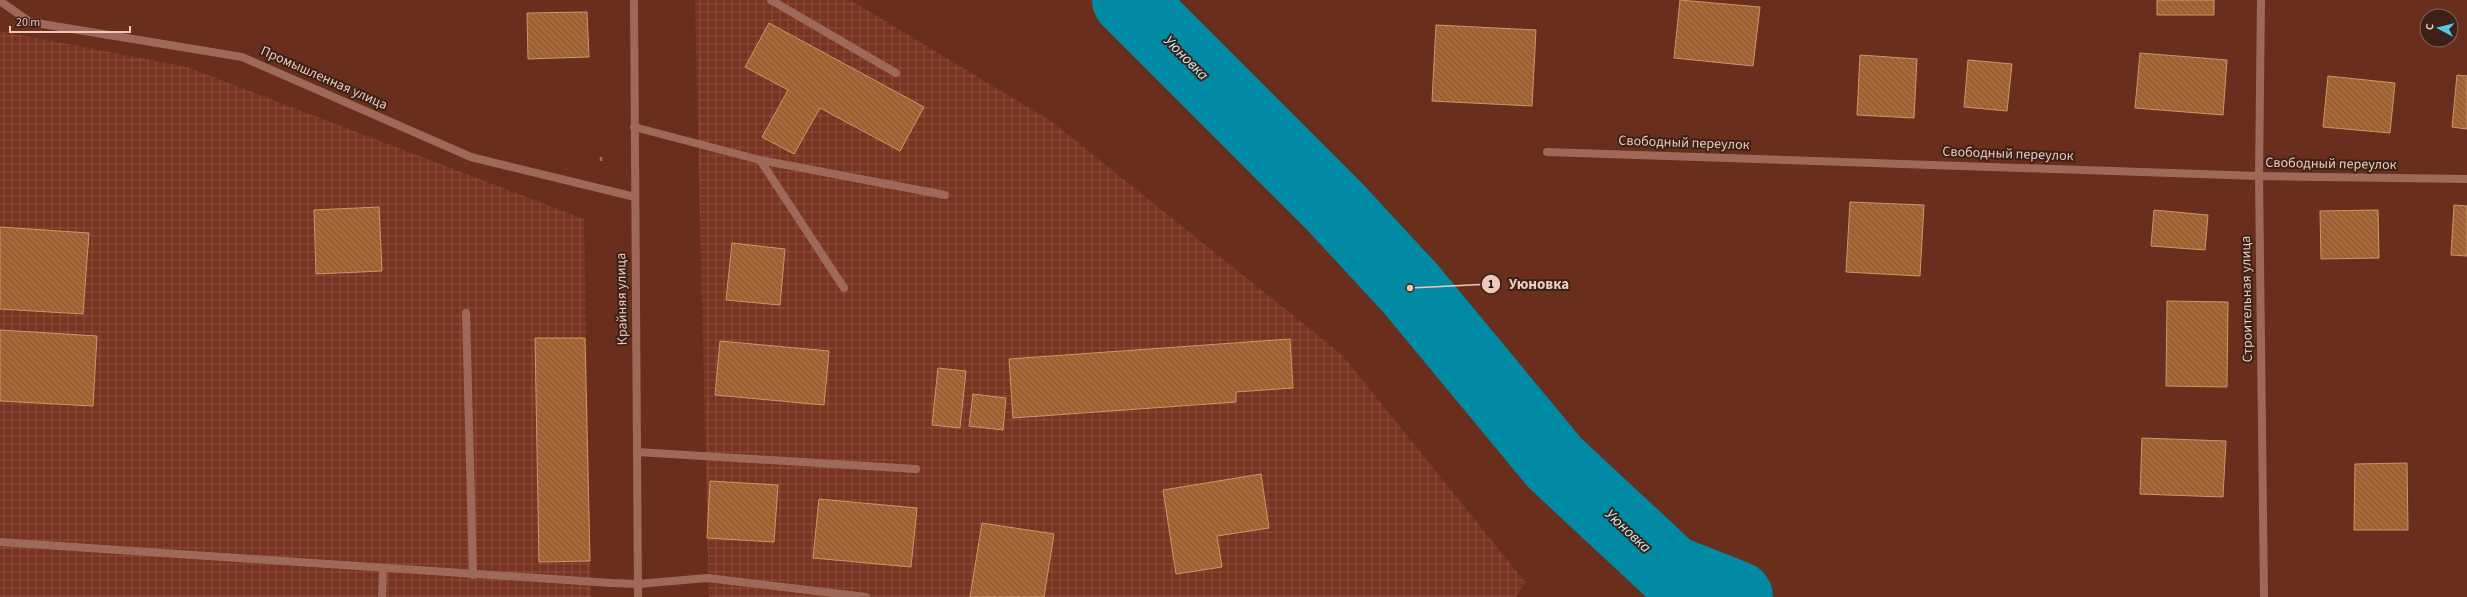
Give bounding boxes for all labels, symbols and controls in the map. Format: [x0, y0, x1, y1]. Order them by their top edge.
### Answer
scale bar [10, 8, 130, 34]
north arrow [2419, 8, 2459, 48]
text: 20 m [16, 14, 40, 31]
text: С [2422, 22, 2437, 31]
water label: Уюновка [1159, 31, 1213, 85]
street label: Промышленная улица [257, 41, 391, 115]
street label: Свободный переулок [1618, 131, 1750, 155]
street label: Свободный переулок [1942, 142, 2074, 166]
street label: Свободный переулок [2265, 153, 2397, 175]
street label: Строительная улица [2236, 236, 2258, 362]
street label: Крайняя улица [611, 253, 633, 345]
callout: Уюновка [1481, 270, 1577, 297]
text: Уюновка [1509, 274, 1569, 295]
text: 1 [1488, 276, 1494, 293]
water label: Уюновка [1600, 504, 1656, 558]

